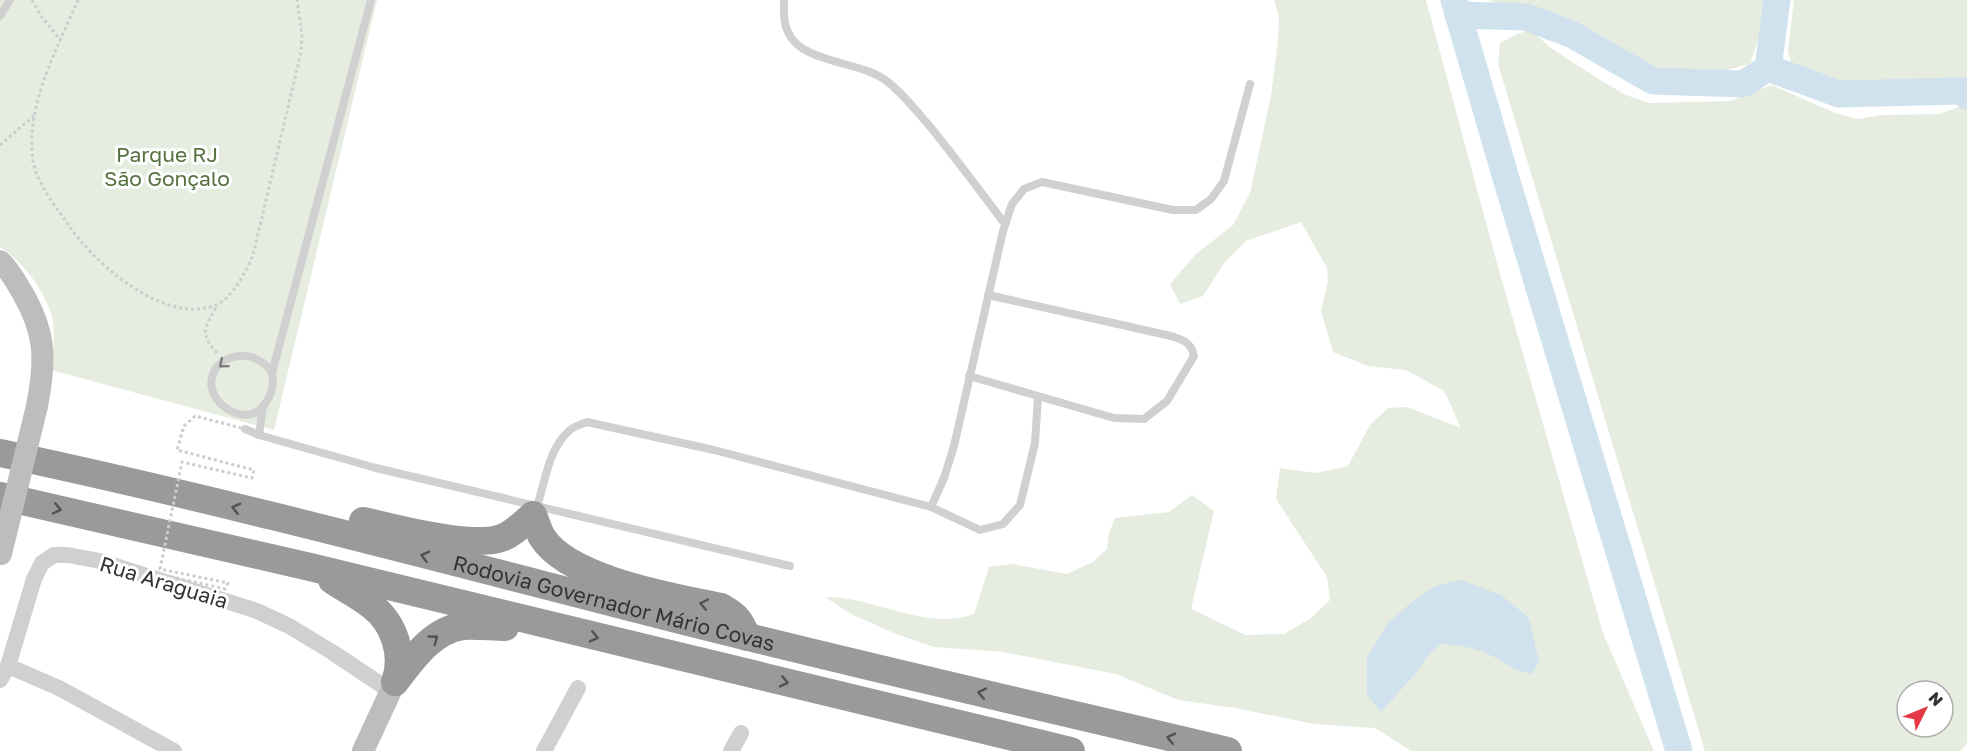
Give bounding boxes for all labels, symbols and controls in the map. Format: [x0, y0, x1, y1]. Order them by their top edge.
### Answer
park label: Parque RJ São Gonçalo [104, 141, 230, 191]
one-way arrow [219, 356, 230, 367]
one-way arrow [52, 501, 62, 514]
one-way arrow [231, 503, 241, 516]
street label: Rodovia Governador Mário Covas [450, 549, 778, 656]
street label: Rua Araguaia [97, 550, 231, 614]
one-way arrow [421, 550, 431, 563]
one-way arrow [700, 598, 710, 611]
one-way arrow [589, 629, 599, 642]
one-way arrow [428, 635, 439, 646]
one-way arrow [778, 675, 788, 688]
north arrow [1895, 679, 1955, 739]
one-way arrow [977, 687, 987, 700]
text: N [1925, 687, 1947, 710]
one-way arrow [1167, 732, 1177, 745]

